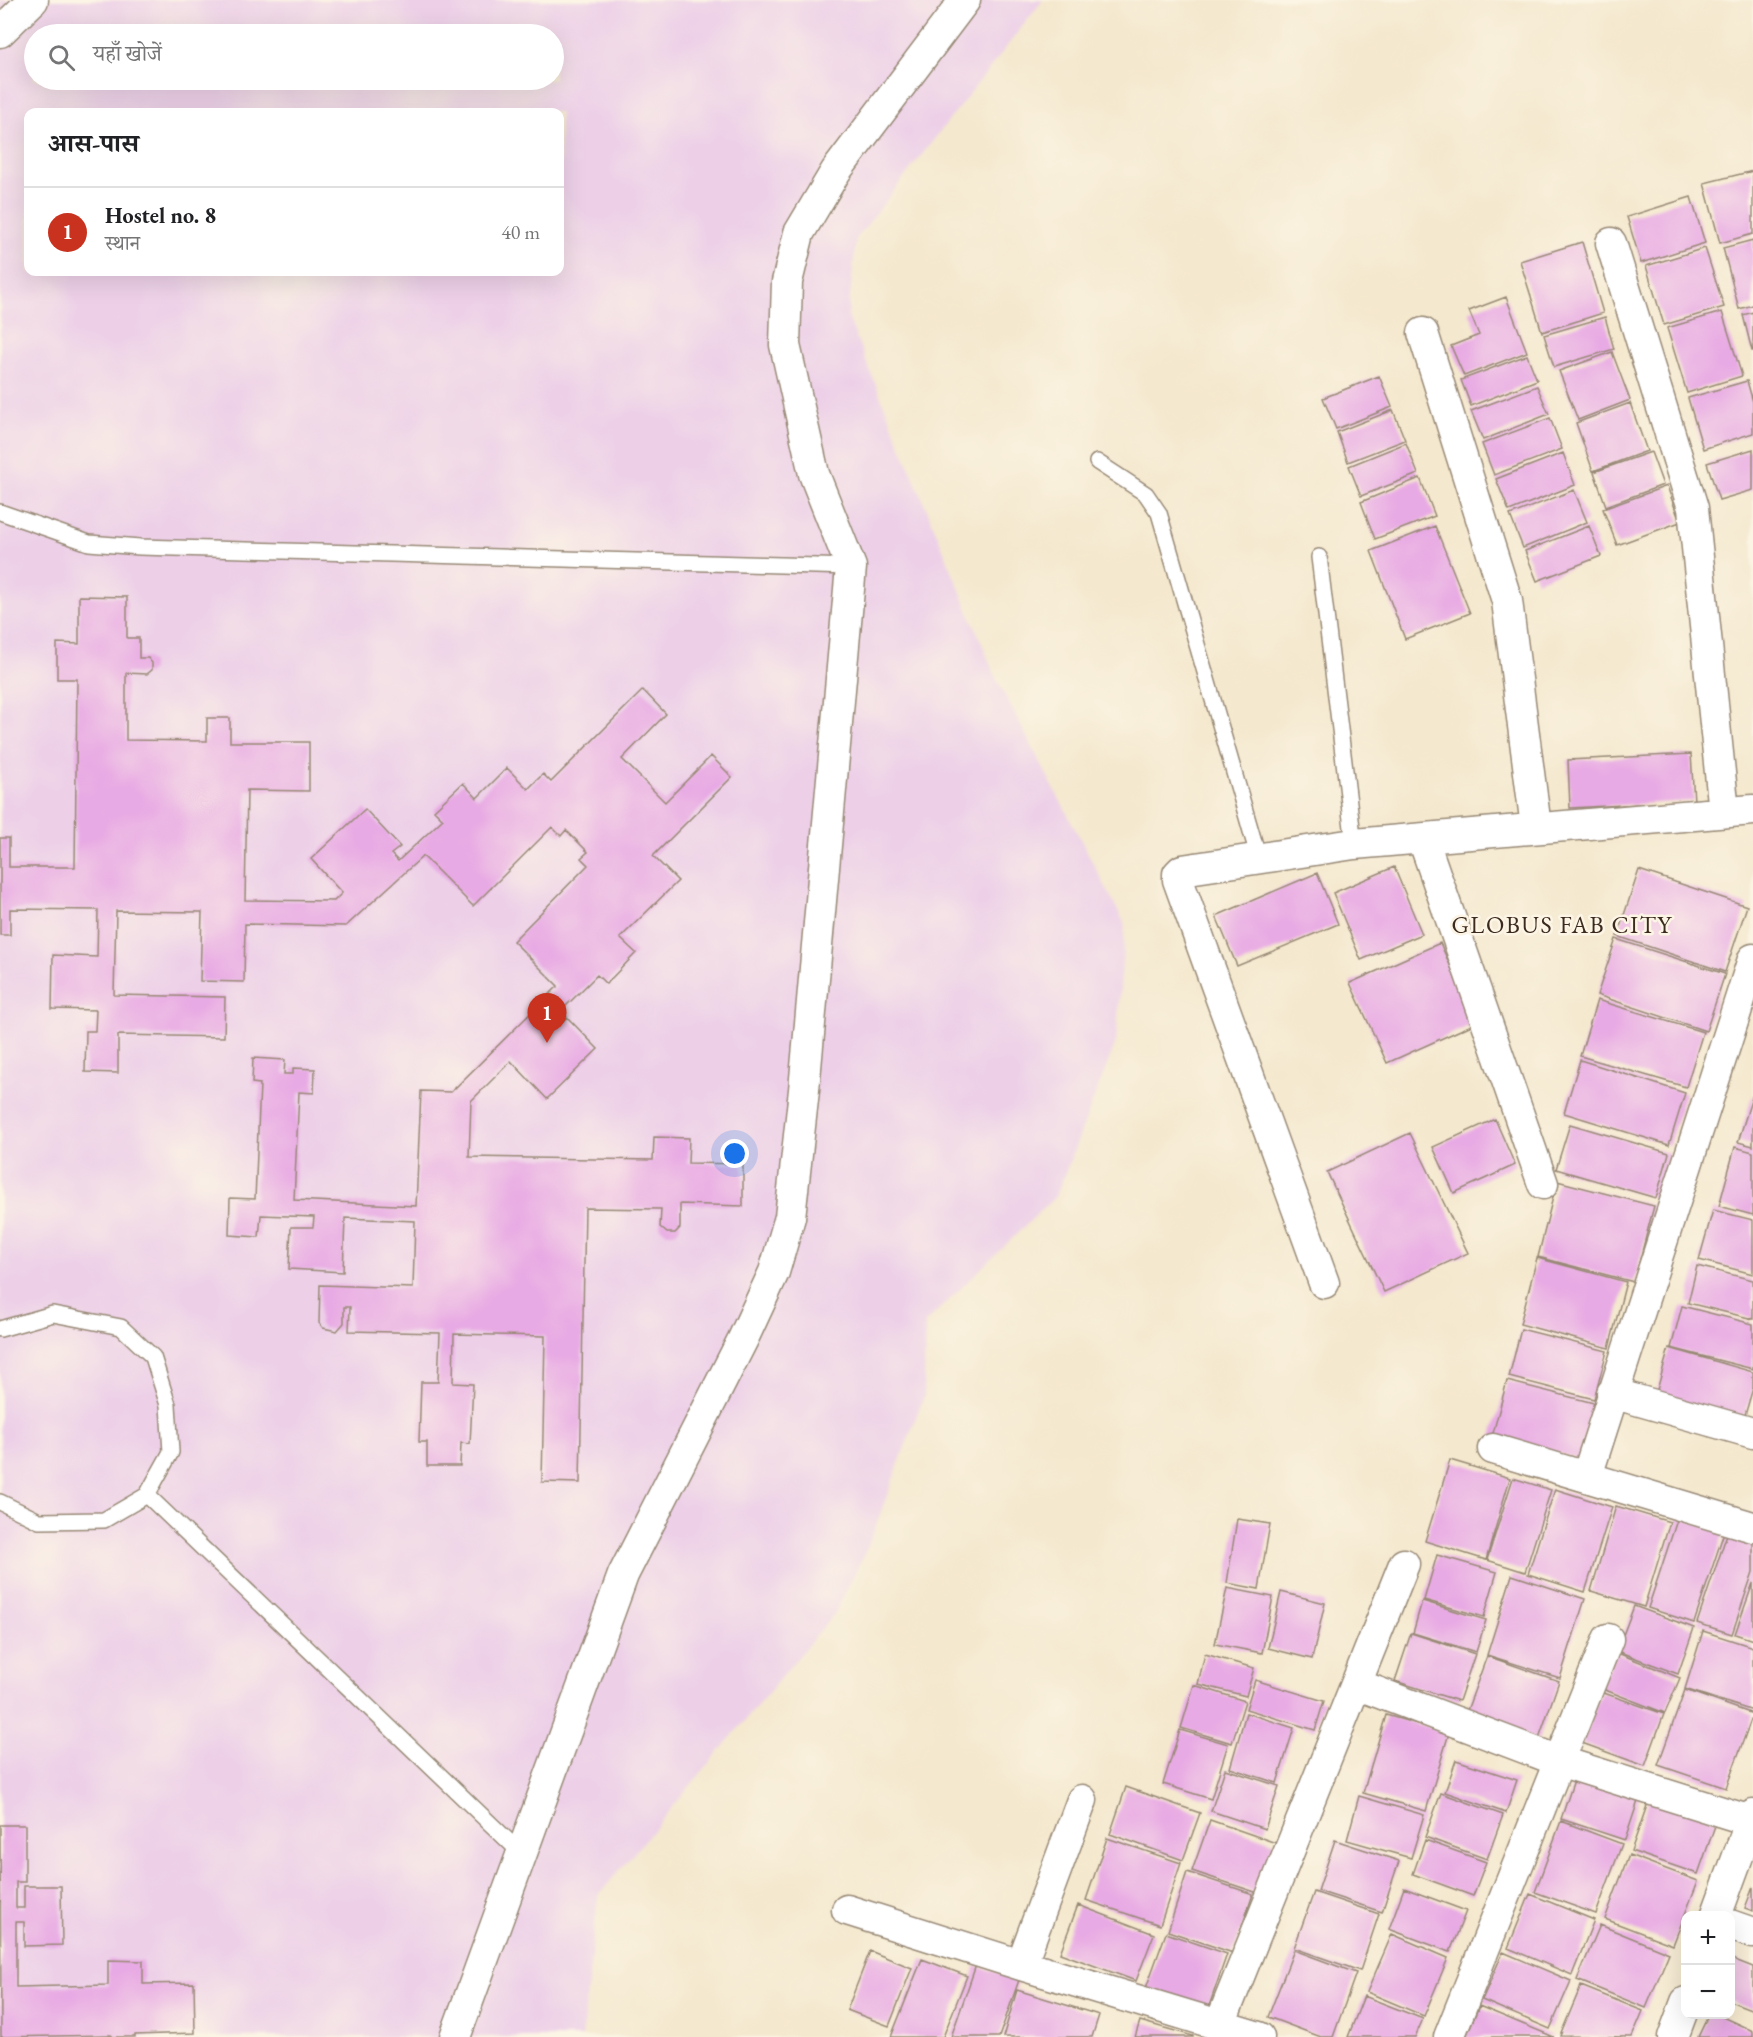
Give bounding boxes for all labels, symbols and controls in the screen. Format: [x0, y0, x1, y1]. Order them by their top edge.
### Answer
search box [24, 24, 564, 90]
text: यहाँ खोजें [93, 39, 162, 68]
icon: search [45, 41, 78, 74]
text: आस-पास [48, 126, 139, 160]
text: Hostel no. 8 [105, 201, 216, 230]
text: 1 [62, 219, 73, 245]
text: 40 m [501, 219, 540, 245]
text: स्थान [105, 230, 140, 256]
district label: GLOBUS FAB CITY [1451, 909, 1673, 940]
pin: 1 [528, 994, 566, 1043]
your location [720, 1139, 749, 1168]
map controls [1681, 1911, 1735, 2019]
button: + [1681, 1911, 1735, 1965]
button: − [1681, 1965, 1735, 2019]

